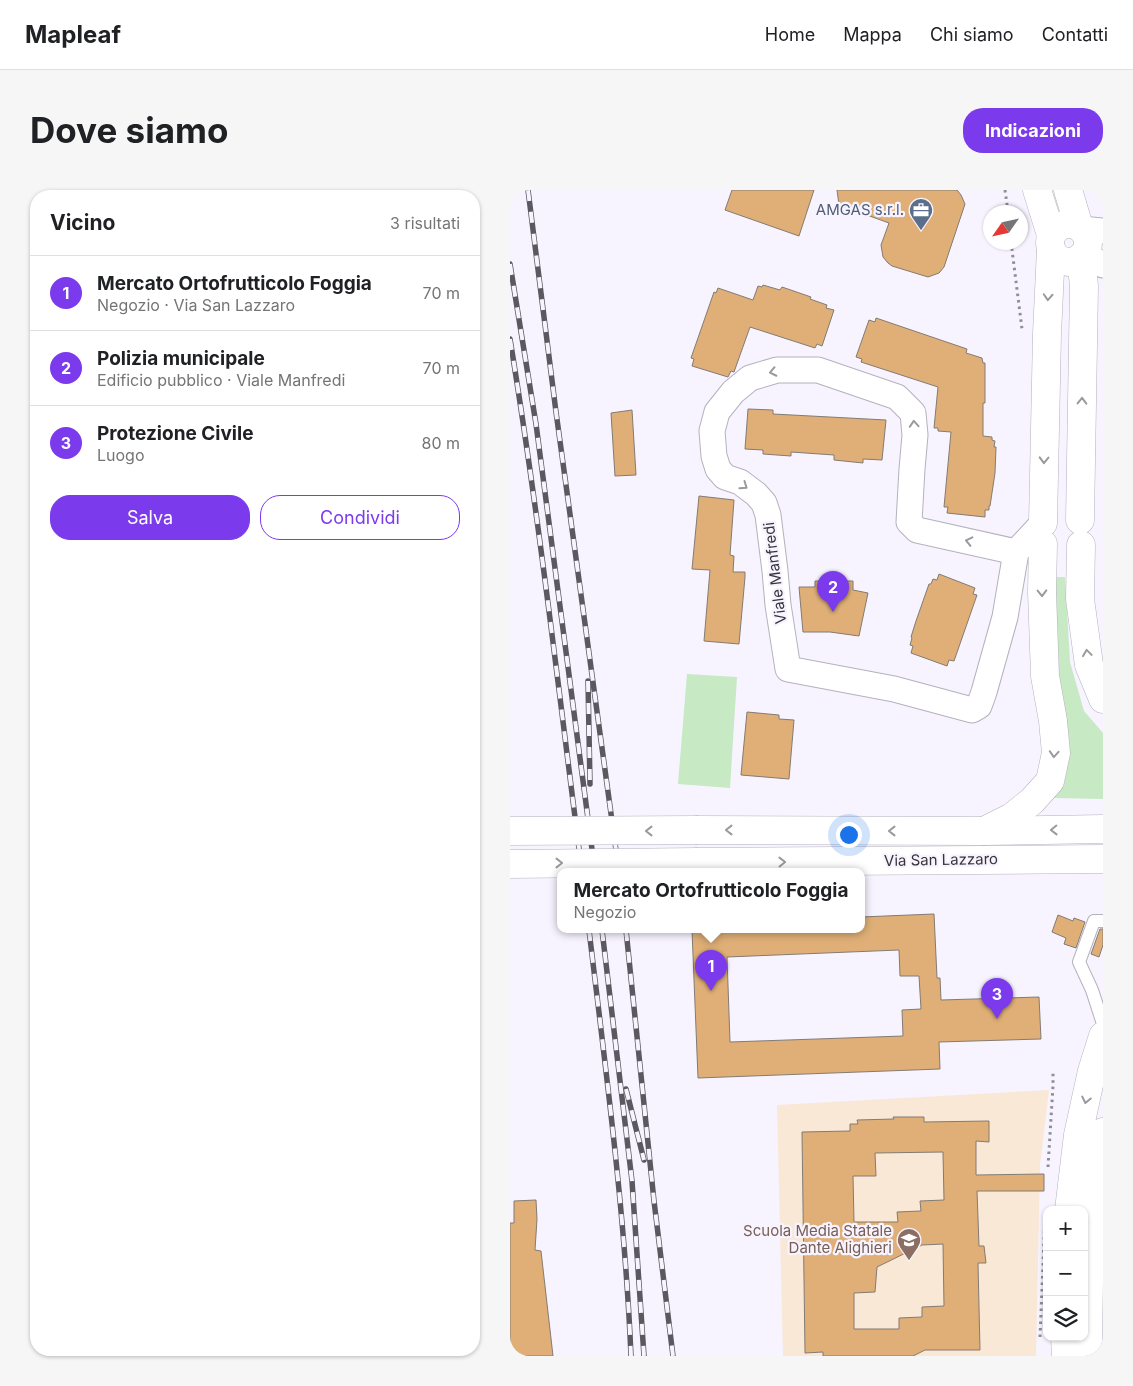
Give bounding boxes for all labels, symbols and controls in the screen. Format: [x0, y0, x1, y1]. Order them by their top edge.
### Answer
text: Mapleaf [25, 20, 121, 49]
text: Home [765, 24, 815, 45]
text: Mappa [843, 24, 902, 45]
text: Chi siamo [930, 24, 1014, 45]
text: Contatti [1042, 24, 1108, 45]
button: Indicazioni [963, 108, 1103, 153]
text: Dove siamo [30, 109, 228, 151]
office icon: AMGAS s.r.l. [908, 197, 934, 231]
place label: AMGAS s.r.l. [816, 200, 904, 219]
north arrow [983, 205, 1028, 250]
text: Vicino [50, 210, 115, 235]
text: 3 risultati [390, 213, 460, 233]
text: Mercato Ortofrutticolo Foggia [97, 272, 372, 295]
text: 1 [63, 283, 69, 303]
text: 70 m [423, 283, 460, 303]
one-way arrow [1043, 293, 1054, 301]
text: Negozio · Via San Lazzaro [97, 295, 295, 315]
text: Polizia municipale [97, 347, 265, 370]
text: 2 [61, 358, 71, 378]
text: 70 m [423, 358, 460, 378]
one-way arrow [769, 366, 778, 377]
text: Edificio pubblico · Viale Manfredi [97, 370, 345, 390]
one-way arrow [1077, 397, 1087, 404]
one-way arrow [909, 420, 920, 428]
text: Protezione Civile [97, 422, 254, 445]
text: 3 [61, 433, 71, 453]
text: 80 m [421, 433, 460, 453]
text: Luogo [97, 445, 145, 465]
one-way arrow [1039, 456, 1050, 464]
one-way arrow [739, 480, 748, 489]
button: Salva [50, 495, 250, 540]
button: Condividi [260, 495, 460, 540]
street label: Viale Manfredi [759, 521, 790, 625]
one-way arrow [964, 536, 973, 547]
pin: 2 [817, 571, 849, 612]
one-way arrow [1037, 589, 1047, 597]
one-way arrow [1082, 649, 1093, 657]
one-way arrow [1049, 751, 1060, 759]
your location [836, 822, 862, 848]
one-way arrow [645, 825, 653, 836]
one-way arrow [725, 825, 733, 835]
one-way arrow [1050, 825, 1058, 835]
one-way arrow [888, 826, 896, 836]
street label: Via San Lazzaro [884, 849, 998, 870]
one-way arrow [778, 857, 786, 867]
one-way arrow [555, 858, 563, 868]
popup [557, 868, 865, 933]
text: Mercato Ortofrutticolo Foggia [574, 879, 848, 902]
text: Negozio [574, 902, 636, 922]
pin: 1 [695, 950, 727, 991]
pin: 3 [981, 978, 1013, 1019]
one-way arrow [1081, 1095, 1092, 1104]
map controls [1043, 1206, 1088, 1341]
button: + [1043, 1206, 1088, 1251]
place label: Scuola Media Statale Dante Alighieri [743, 1221, 892, 1257]
school or university icon: Scuola Media Statale Dante Alighieri [896, 1227, 922, 1261]
button: − [1043, 1251, 1088, 1296]
button: layers [1043, 1296, 1088, 1341]

